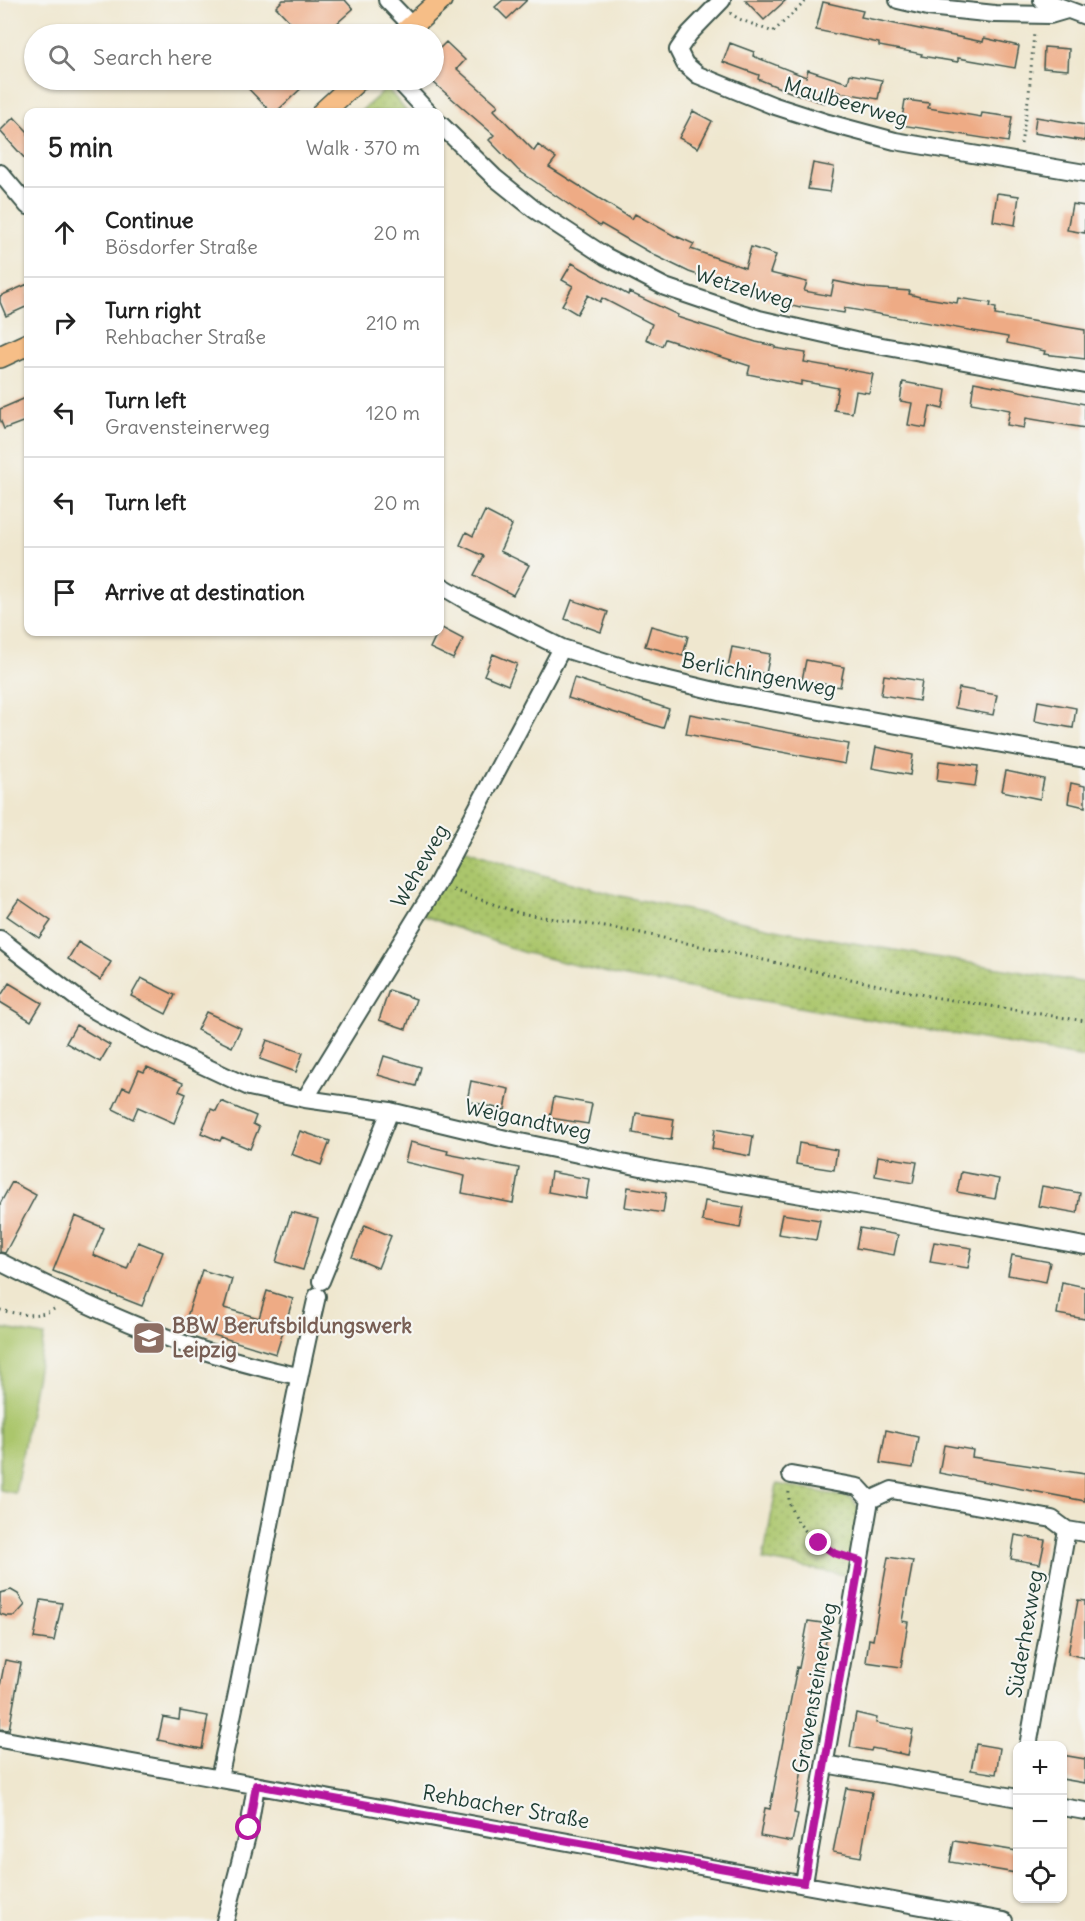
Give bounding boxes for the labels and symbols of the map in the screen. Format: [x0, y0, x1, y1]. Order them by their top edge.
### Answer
street label: Maulbeerweg [781, 71, 911, 132]
street label: Wetzelweg [691, 260, 797, 315]
street label: Berlichingenweg [679, 646, 839, 703]
street label: Weheweg [385, 819, 454, 913]
street label: Weigandtweg [462, 1093, 594, 1146]
place label: BBW Berufsbildungswerk Leipzig [172, 1312, 412, 1363]
school or university icon: BBW Berufsbildungswerk Leipzig [131, 1320, 167, 1356]
route end [805, 1529, 831, 1555]
street label: Süderhexweg [1000, 1568, 1049, 1700]
street label: Gravensteinerweg [786, 1600, 843, 1776]
street label: Rehbacher Straße [421, 1779, 592, 1834]
route start [235, 1814, 261, 1840]

